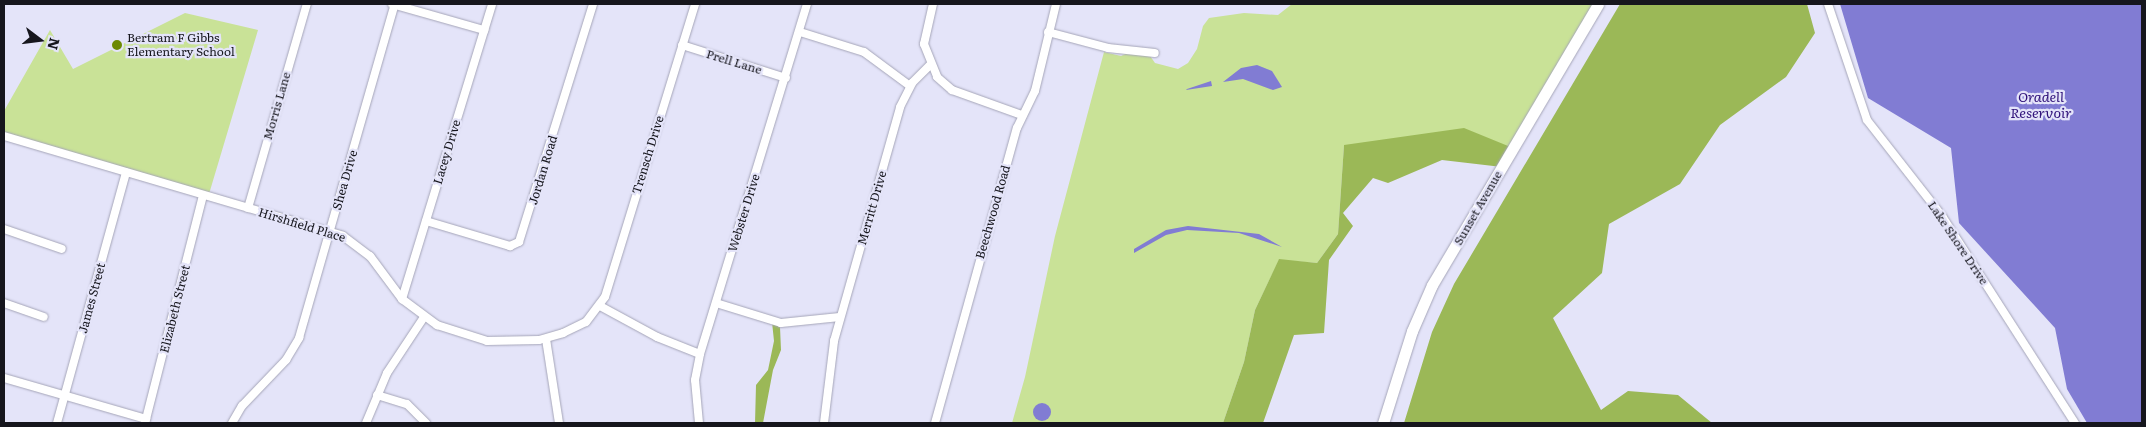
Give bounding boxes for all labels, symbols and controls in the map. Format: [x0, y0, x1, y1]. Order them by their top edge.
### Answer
north arrow [15, 15, 65, 65]
place label: Bertram F Gibbs Elementary School [127, 31, 235, 59]
text: N [43, 36, 66, 52]
marker: Bertram F Gibbs Elementary School [111, 39, 123, 51]
street label: Prell Lane [704, 47, 764, 77]
street label: Morris Lane [260, 70, 294, 142]
water label: Oradell Reservoir [2010, 88, 2072, 120]
street label: Trensch Drive [629, 114, 667, 196]
street label: Lacey Drive [430, 118, 464, 186]
street label: Jordan Road [526, 134, 560, 206]
street label: Shea Drive [330, 148, 360, 212]
street label: Beechwood Road [973, 163, 1013, 261]
street label: Sunset Avenue [1451, 168, 1505, 248]
street label: Merritt Drive [855, 169, 889, 247]
street label: Webster Drive [725, 172, 763, 254]
street label: Lake Shore Drive [1925, 199, 1991, 287]
street label: Hirshfield Place [257, 205, 347, 245]
street label: James Street [76, 261, 108, 335]
street label: Elizabeth Street [157, 263, 193, 355]

